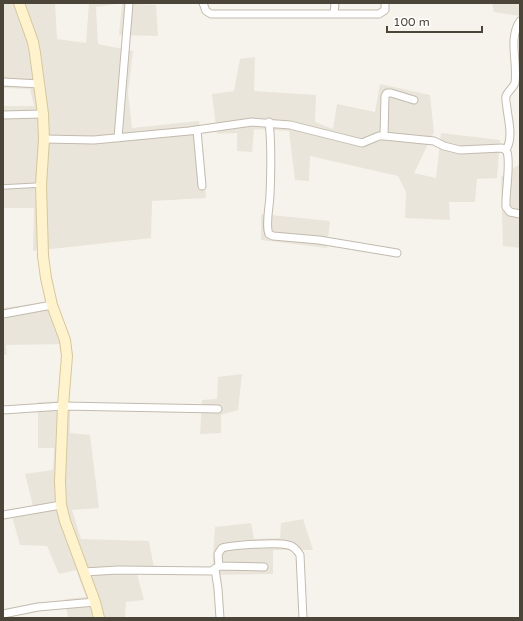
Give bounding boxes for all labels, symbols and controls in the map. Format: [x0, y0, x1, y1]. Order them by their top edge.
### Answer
scale bar [387, 8, 482, 34]
text: 100 m [393, 15, 430, 29]

